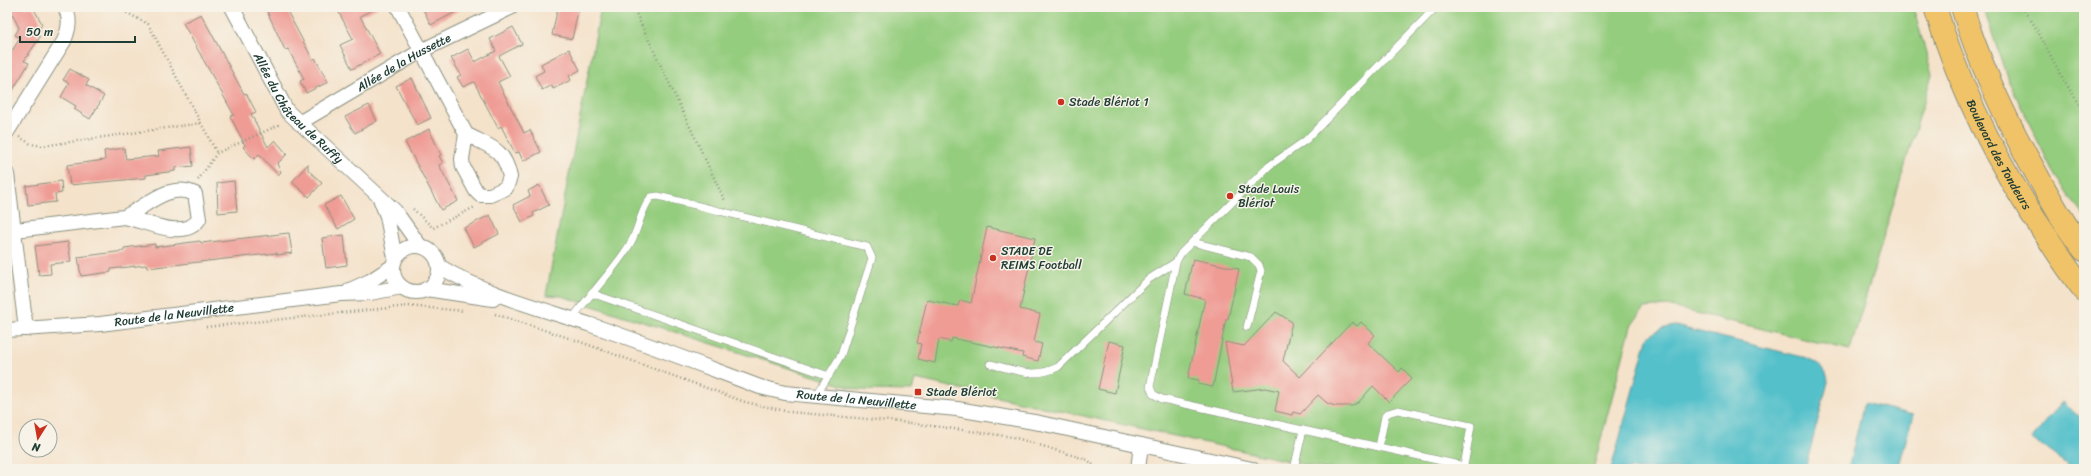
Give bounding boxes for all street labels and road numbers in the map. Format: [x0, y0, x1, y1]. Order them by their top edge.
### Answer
street label: Allée de la Hussette [351, 27, 455, 98]
street label: Allée du Château de Ruffy [246, 48, 349, 170]
street label: Boulevard des Tondeurs [1960, 95, 2038, 215]
street label: Route de la Neuvillette [113, 296, 235, 333]
street label: Route de la Neuvillette [795, 383, 917, 416]

